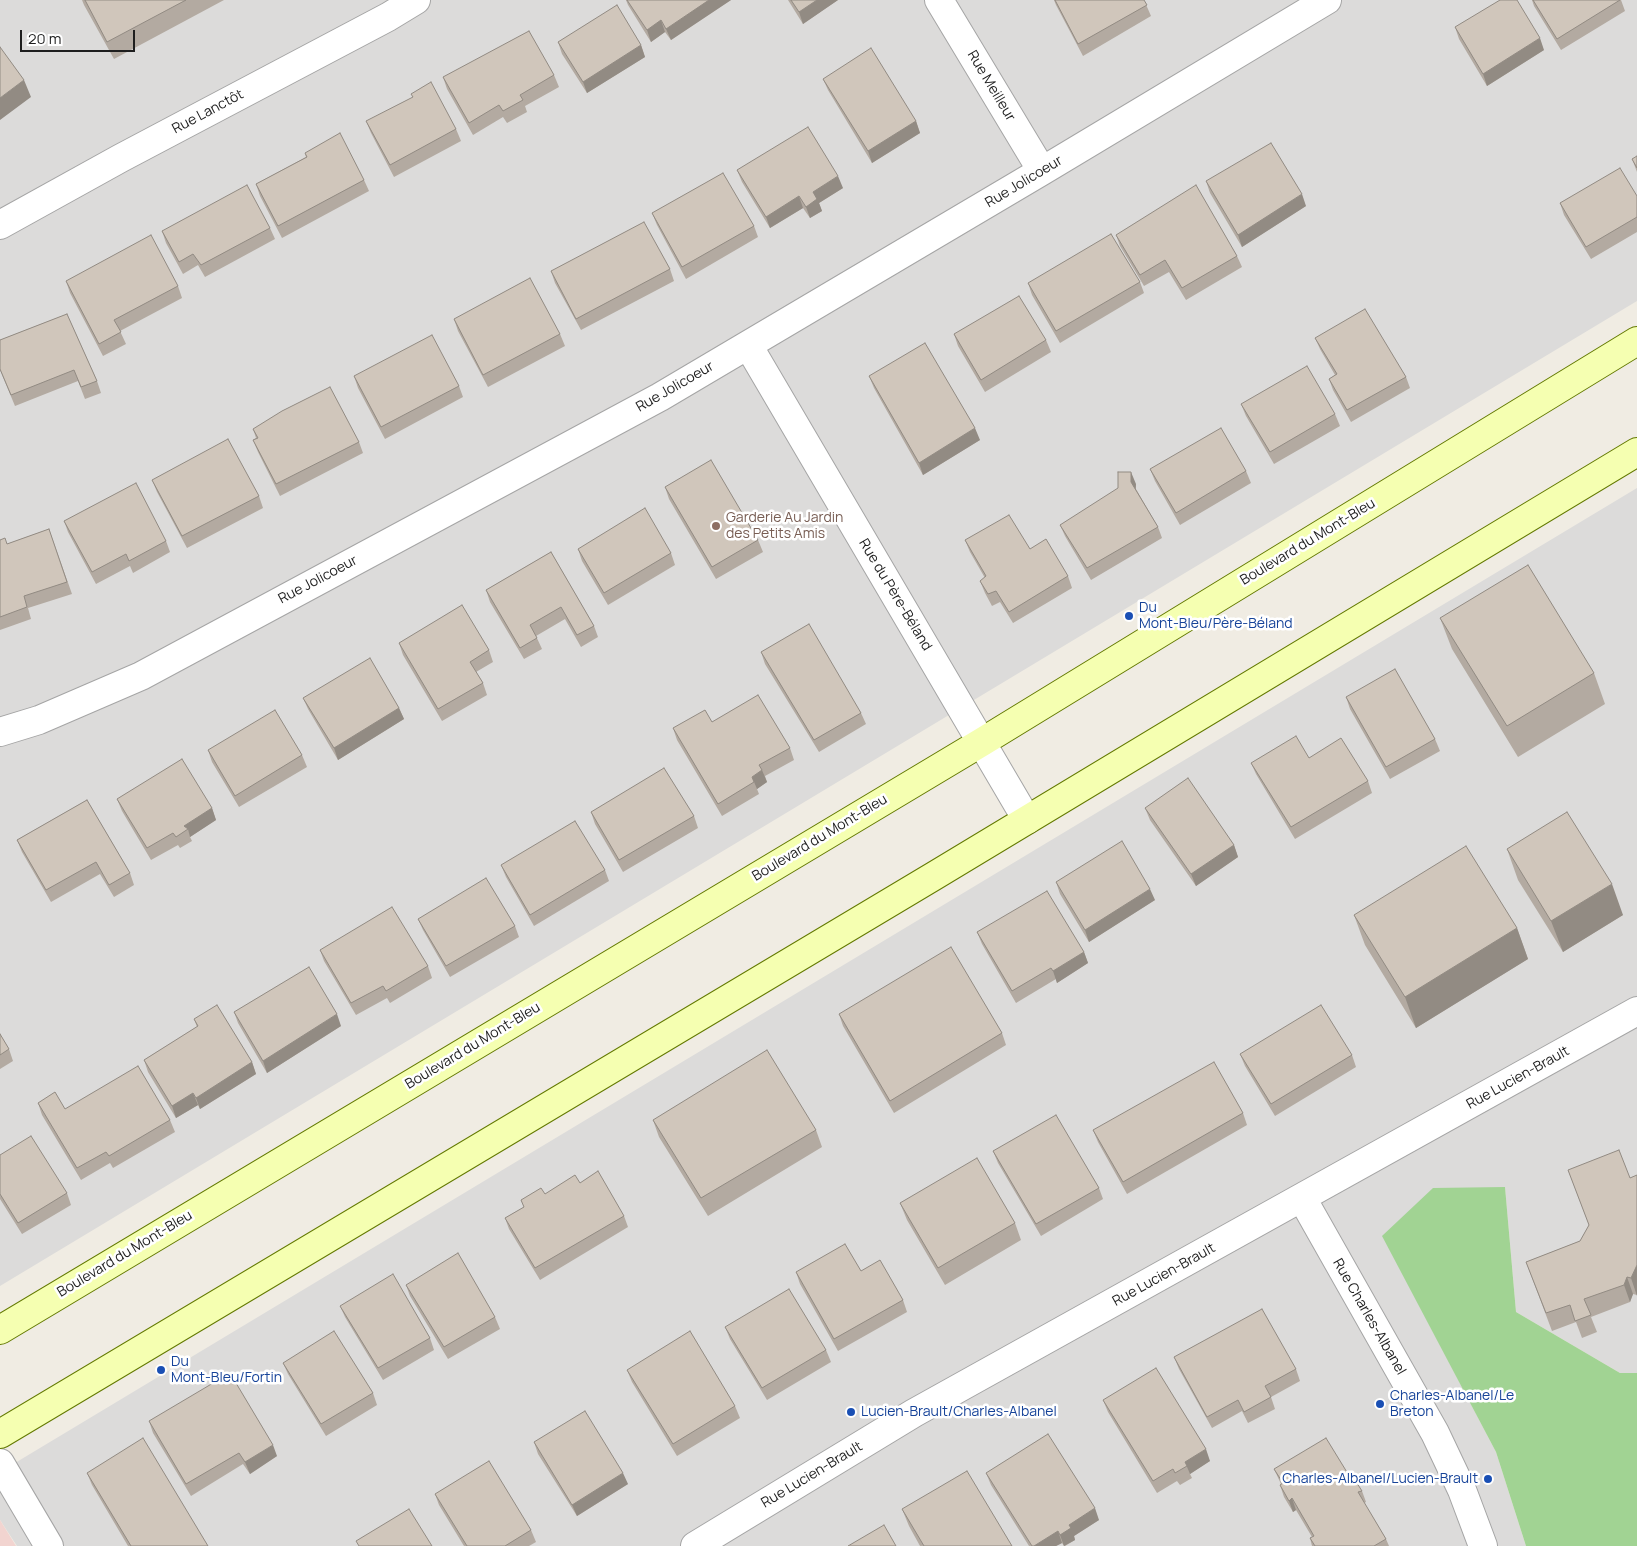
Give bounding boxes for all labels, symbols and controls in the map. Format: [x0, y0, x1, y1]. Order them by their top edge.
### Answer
scale bar [22, 20, 138, 52]
text: 20 m [28, 28, 61, 49]
street label: Rue Meilleur [963, 48, 1019, 124]
street label: Rue Lanctôt [169, 86, 247, 138]
street label: Rue Jolicoeur [982, 152, 1066, 212]
street label: Rue Jolicoeur [633, 358, 717, 416]
street label: Boulevard du Mont-Bleu [1237, 495, 1379, 589]
place label: Garderie Au Jardin des Petits Amis [726, 510, 843, 542]
marker: Garderie Au Jardin des Petits Amis [710, 520, 722, 532]
street label: Rue du Père-Béland [855, 536, 935, 654]
street label: Rue Jolicoeur [276, 552, 360, 608]
place label: Du Mont-Bleu/Père-Béland [1139, 600, 1293, 632]
marker: Du Mont-Bleu/Père-Béland [1123, 610, 1135, 622]
street label: Boulevard du Mont-Bleu [749, 791, 891, 885]
street label: Boulevard du Mont-Bleu [402, 999, 544, 1093]
street label: Rue Lucien-Brault [1464, 1043, 1572, 1113]
street label: Boulevard du Mont-Bleu [54, 1207, 196, 1301]
street label: Rue Lucien-Brault [1110, 1240, 1218, 1310]
street label: Rue Charles-Albanel [1329, 1256, 1409, 1378]
place label: Du Mont-Bleu/Fortin [171, 1354, 282, 1386]
marker: Du Mont-Bleu/Fortin [155, 1364, 167, 1376]
place label: Charles-Albanel/Le Breton [1390, 1388, 1514, 1420]
marker: Charles-Albanel/Le Breton [1374, 1398, 1386, 1410]
place label: Lucien-Brault/Charles-Albanel [861, 1404, 1057, 1420]
marker: Lucien-Brault/Charles-Albanel [845, 1406, 857, 1418]
street label: Rue Lucien-Brault [758, 1438, 866, 1512]
place label: Charles-Albanel/Lucien-Brault [1282, 1471, 1478, 1487]
marker: Charles-Albanel/Lucien-Brault [1482, 1473, 1494, 1485]

